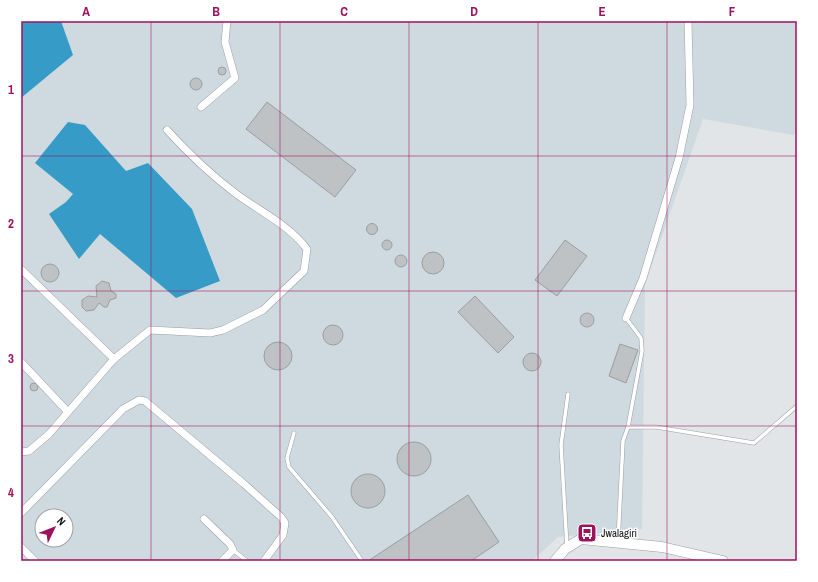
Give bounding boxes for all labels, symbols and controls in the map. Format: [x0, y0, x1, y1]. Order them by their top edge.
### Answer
text: A [82, 3, 90, 20]
text: B [212, 3, 220, 20]
text: C [340, 3, 348, 20]
text: D [470, 3, 478, 20]
text: E [598, 3, 606, 20]
text: F [729, 3, 736, 20]
text: 1 [8, 81, 14, 98]
text: 2 [8, 215, 14, 232]
text: 3 [8, 350, 14, 367]
text: 4 [8, 484, 14, 501]
north arrow [34, 508, 74, 548]
text: N [54, 514, 69, 528]
bus stop icon: Jwalagiri [576, 522, 598, 544]
place label: Jwalagiri [601, 526, 637, 540]

